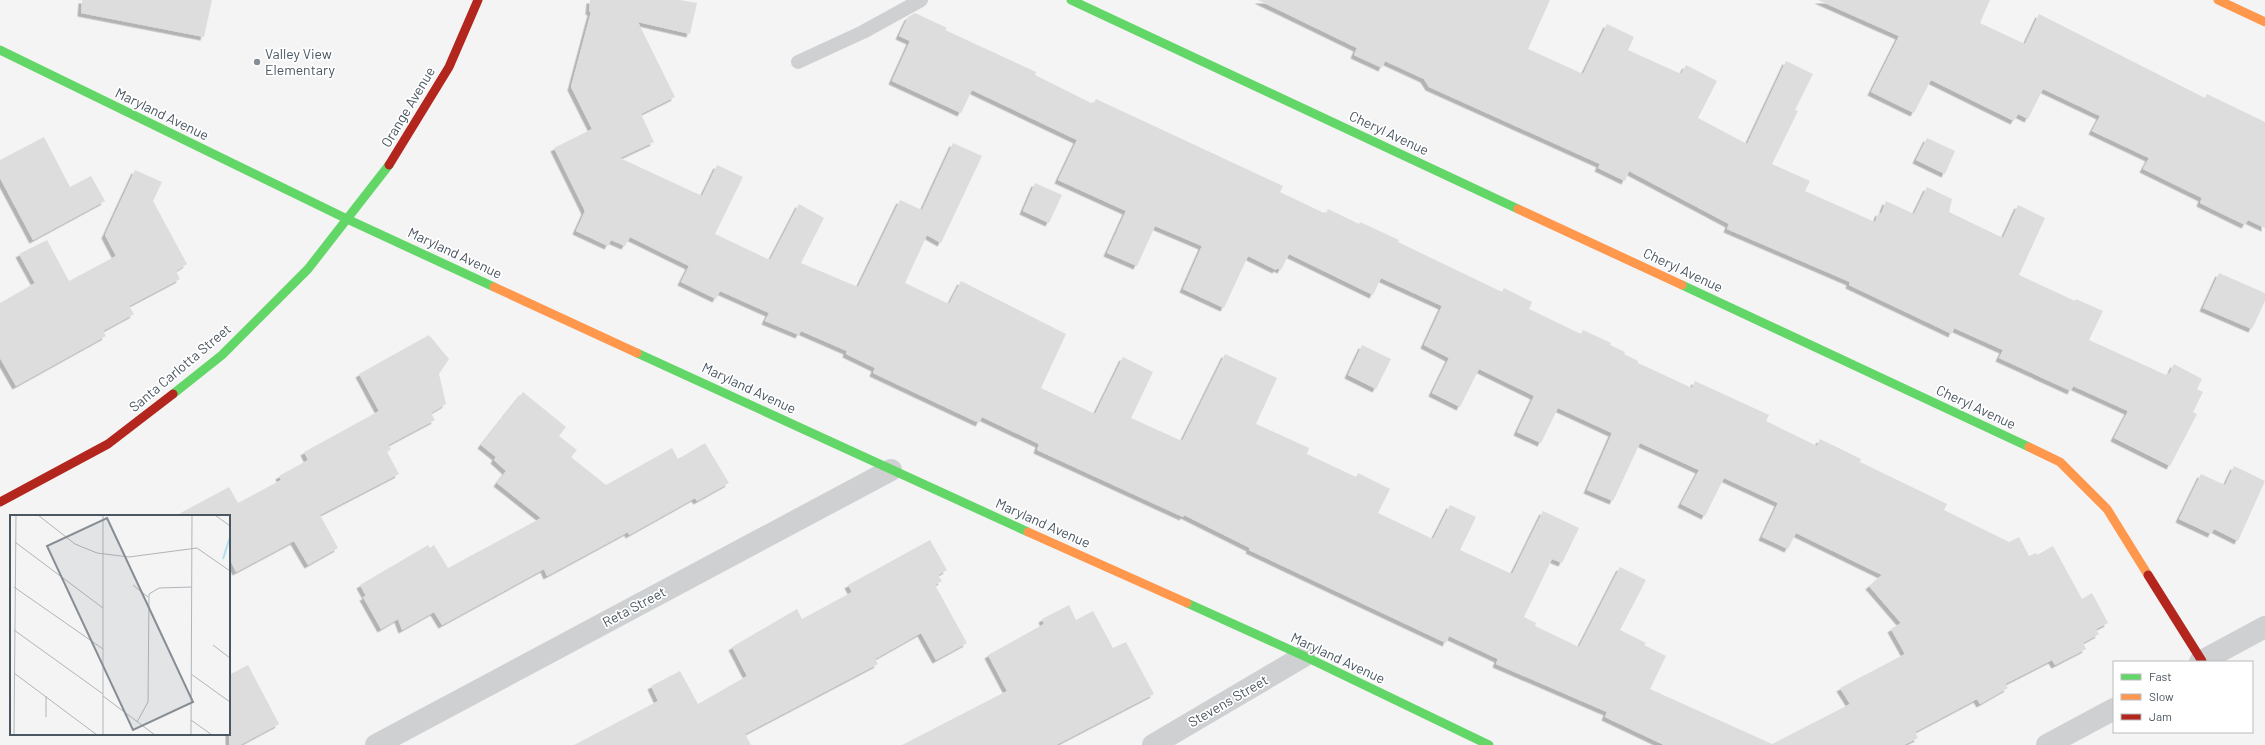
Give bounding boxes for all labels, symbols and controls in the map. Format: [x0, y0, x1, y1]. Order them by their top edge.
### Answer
place label: Valley View Elementary [265, 45, 335, 78]
marker: Valley View Elementary [252, 57, 262, 67]
street label: Orange Avenue [377, 63, 438, 150]
street label: Maryland Avenue [113, 84, 212, 144]
street label: Cheryl Avenue [1347, 107, 1432, 158]
street label: Maryland Avenue [405, 223, 505, 282]
street label: Cheryl Avenue [1641, 244, 1726, 295]
street label: Santa Carlotta Street [125, 320, 234, 415]
street label: Maryland Avenue [699, 358, 799, 417]
street label: Cheryl Avenue [1934, 381, 2019, 432]
street label: Maryland Avenue [993, 494, 1093, 551]
inset map [10, 515, 230, 735]
street label: Reta Street [599, 583, 668, 630]
street label: Maryland Avenue [1288, 628, 1388, 687]
legend [2113, 661, 2253, 733]
text: Fast [2149, 669, 2172, 683]
street label: Stevens Street [1185, 671, 1271, 730]
text: Slow [2149, 689, 2174, 703]
text: Jam [2149, 709, 2172, 723]

